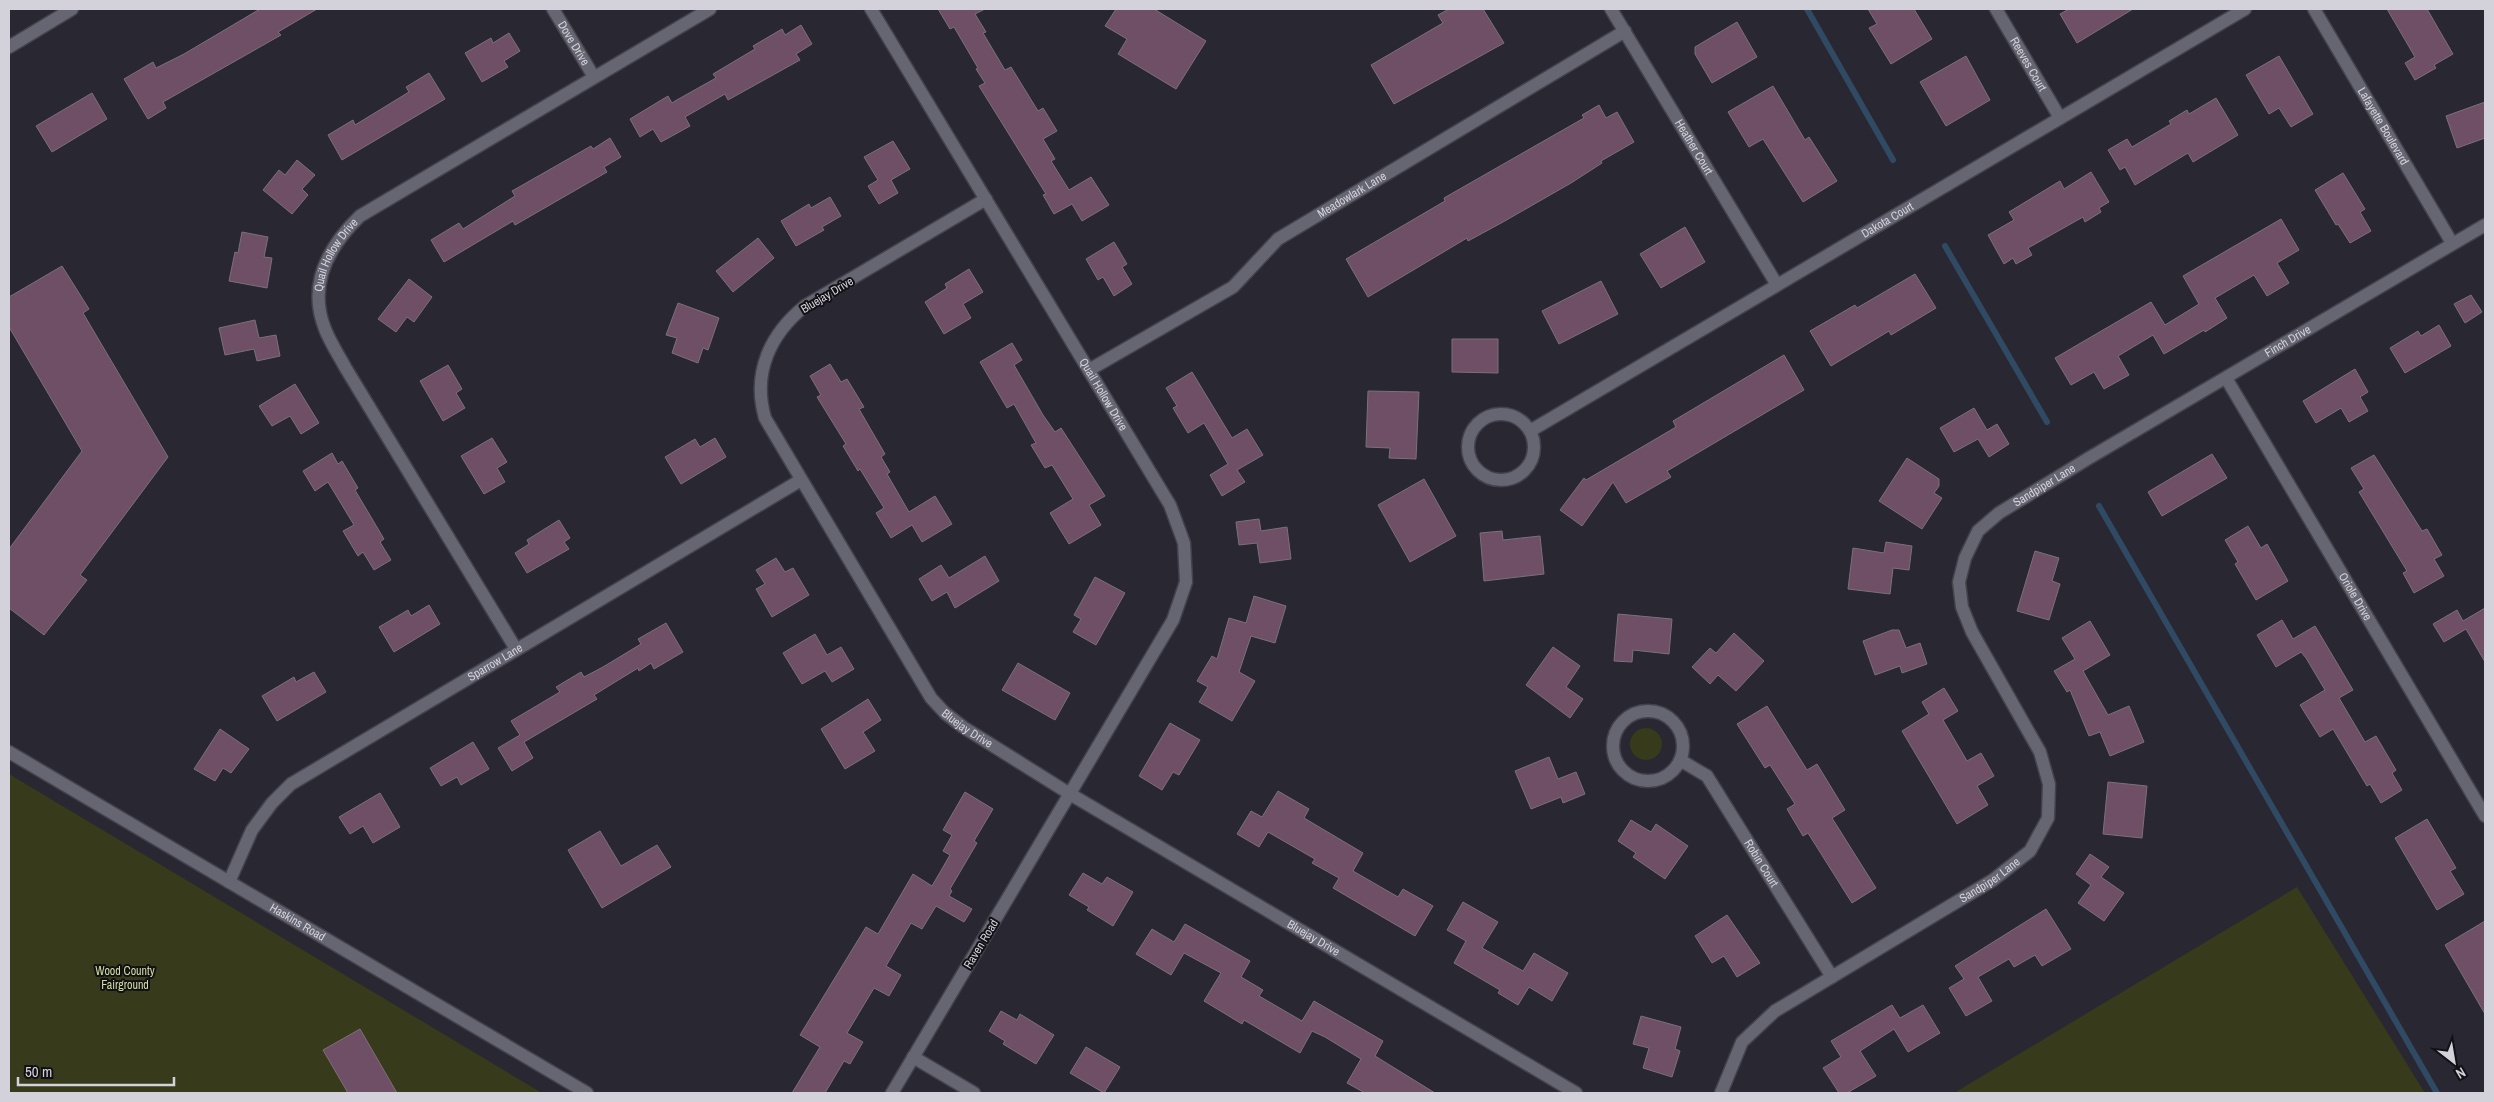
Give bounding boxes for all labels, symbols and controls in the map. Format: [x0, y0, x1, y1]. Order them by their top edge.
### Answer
street label: Dove Drive [554, 18, 593, 68]
street label: Reeves Court [2006, 34, 2051, 94]
street label: Lafayette Boulevard [2354, 84, 2412, 168]
street label: Heather Court [1671, 116, 1717, 178]
street label: Meadowlark Lane [1314, 168, 1389, 222]
street label: Dakota Court [1858, 198, 1917, 242]
street label: Quail Hollow Drive [311, 215, 361, 293]
street label: Bluejay Drive [798, 273, 856, 317]
street label: Finch Drive [2262, 321, 2314, 361]
street label: Quail Hollow Drive [1075, 355, 1131, 434]
street label: Sandpiper Lane [2010, 460, 2078, 511]
street label: Oriole Drive [2335, 570, 2376, 624]
street label: Sparrow Lane [465, 640, 526, 685]
street label: Bluejay Drive [938, 705, 996, 752]
street label: Robin Court [1740, 836, 1782, 890]
street label: Sandpiper Lane [1956, 854, 2023, 906]
street label: Haskins Road [267, 900, 328, 945]
street label: Raven Road [960, 916, 1002, 972]
street label: Bluejay Drive [1284, 916, 1343, 960]
park label: Wood County Fairground [95, 963, 155, 993]
north arrow [2429, 1037, 2479, 1087]
scale bar [18, 1054, 174, 1086]
text: 50 m [25, 1061, 52, 1082]
text: N [2453, 1063, 2469, 1083]

